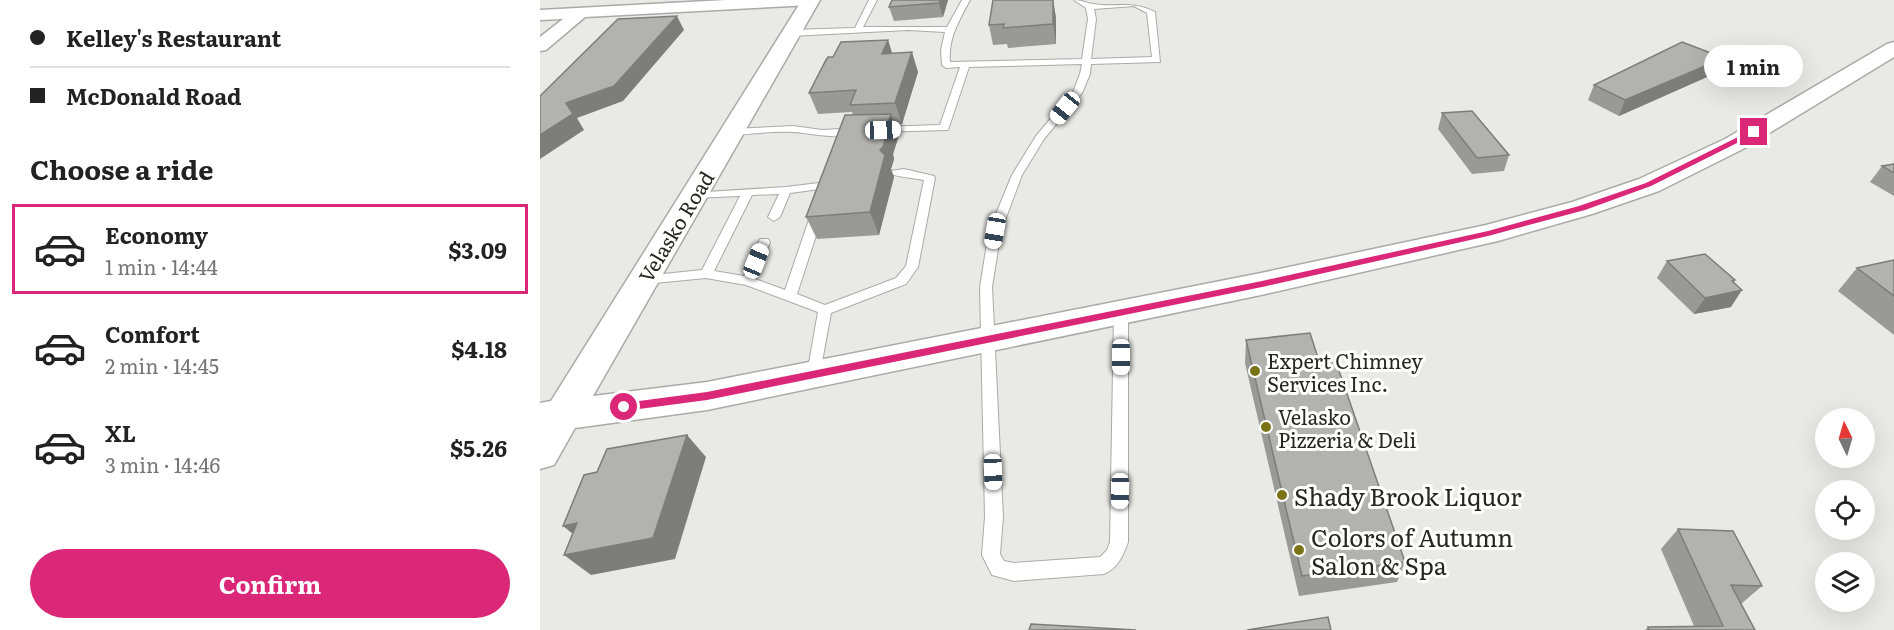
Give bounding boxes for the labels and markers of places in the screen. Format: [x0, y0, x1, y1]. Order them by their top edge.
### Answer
place label: Expert Chimney Services Inc. [1267, 345, 1423, 398]
marker: Expert Chimney Services Inc. [1248, 364, 1262, 378]
place label: Velasko Pizzeria & Deli [1278, 401, 1416, 454]
marker: Velasko Pizzeria & Deli [1259, 420, 1273, 434]
place label: Shady Brook Liquor [1294, 478, 1522, 513]
marker: Shady Brook Liquor [1275, 488, 1289, 502]
place label: Colors of Autumn Salon & Spa [1311, 519, 1513, 582]
marker: Colors of Autumn Salon & Spa [1292, 543, 1306, 557]

